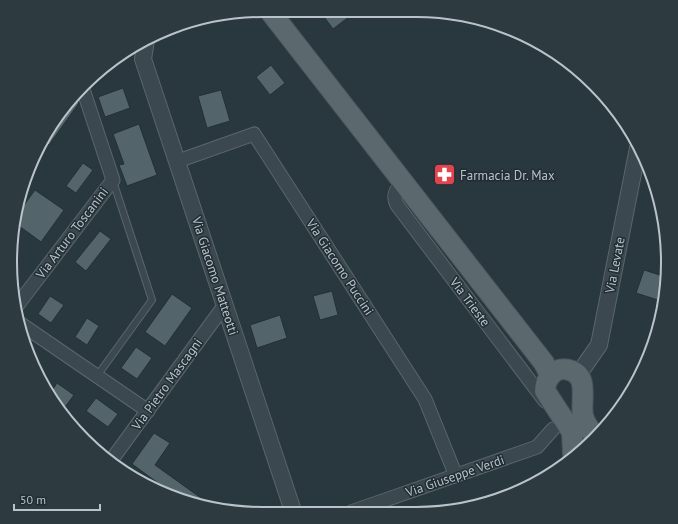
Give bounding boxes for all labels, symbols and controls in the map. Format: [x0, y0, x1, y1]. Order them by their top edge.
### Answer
pharmacy icon: Farmacia Dr. Max [431, 162, 457, 188]
place label: Farmacia Dr. Max [460, 167, 555, 184]
street label: Via Arturo Toscanini [31, 184, 112, 283]
street label: Via Giacomo Matteotti [188, 214, 242, 337]
street label: Via Giacomo Puccini [302, 215, 378, 318]
street label: Via Levate [601, 236, 629, 295]
street label: Via Trieste [445, 273, 494, 330]
street label: Via Pietro Mascagni [127, 335, 206, 434]
street label: Via Giuseppe Verdi [402, 451, 507, 501]
scale bar [14, 486, 100, 512]
text: 50 m [20, 492, 46, 507]

